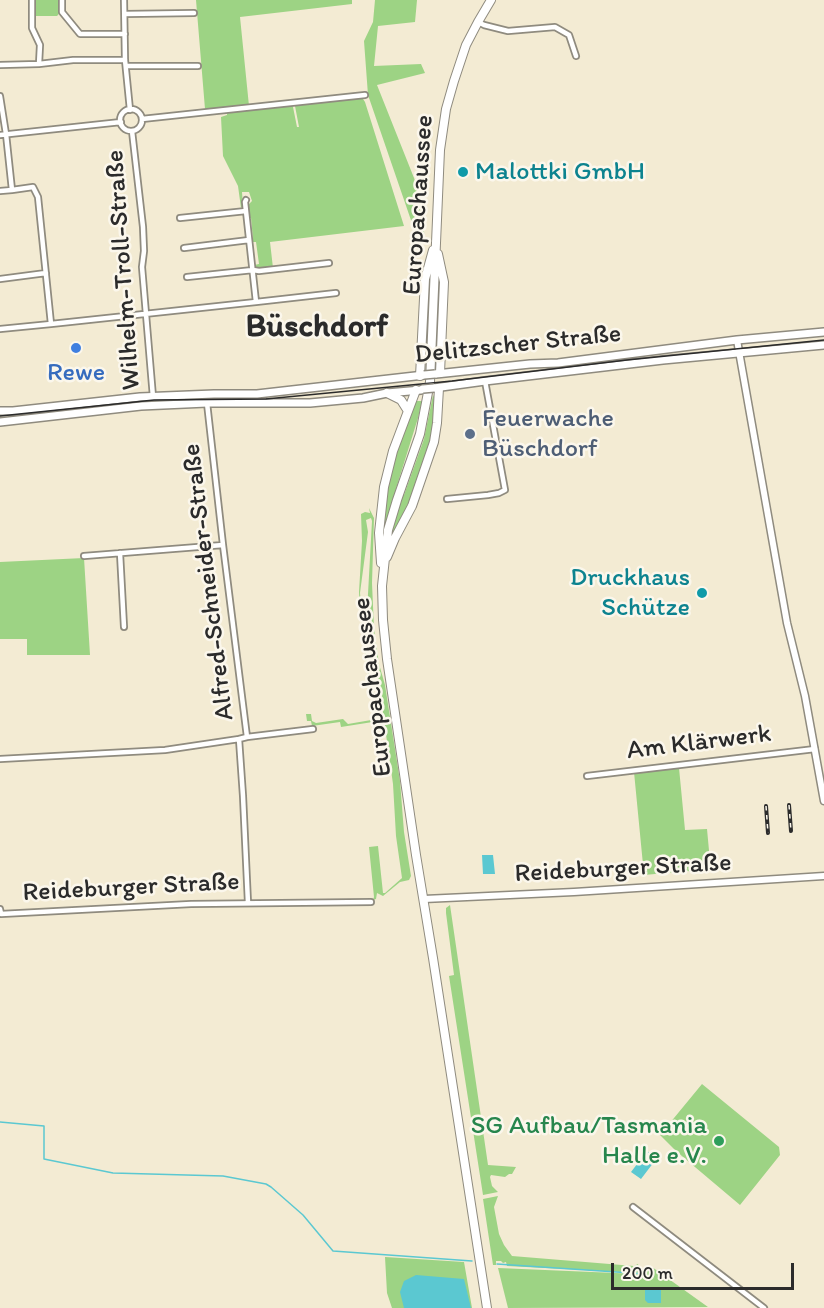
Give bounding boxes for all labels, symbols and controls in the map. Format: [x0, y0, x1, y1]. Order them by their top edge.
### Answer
street label: Europachaussee [397, 114, 441, 296]
street label: Wilhelm-Troll-Straße [100, 149, 148, 391]
place label: Malottki GmbH [475, 156, 645, 188]
marker: Malottki GmbH [456, 165, 470, 179]
district label: Büschdorf [246, 309, 388, 347]
street label: Delitzscher Straße [413, 319, 623, 371]
marker: Rewe [69, 341, 83, 355]
place label: Rewe [47, 357, 105, 389]
place label: Feuerwache Büschdorf [482, 403, 614, 464]
marker: Feuerwache Büschdorf [463, 427, 477, 441]
street label: Alfred-Schneider-Straße [177, 442, 241, 722]
place label: Druckhaus Schütze [570, 562, 690, 624]
marker: Druckhaus Schütze [695, 586, 709, 600]
street label: Europachaussee [347, 595, 399, 779]
street label: Am Klärwerk [625, 719, 773, 767]
street label: Reideburger Straße [514, 848, 732, 890]
street label: Reideburger Straße [22, 867, 240, 909]
place label: SG Aufbau/Tasmania Halle e.V. [471, 1110, 707, 1172]
marker: SG Aufbau/Tasmania Halle e.V. [712, 1134, 726, 1148]
scale bar [614, 1251, 797, 1289]
text: 200 m [622, 1262, 673, 1284]

